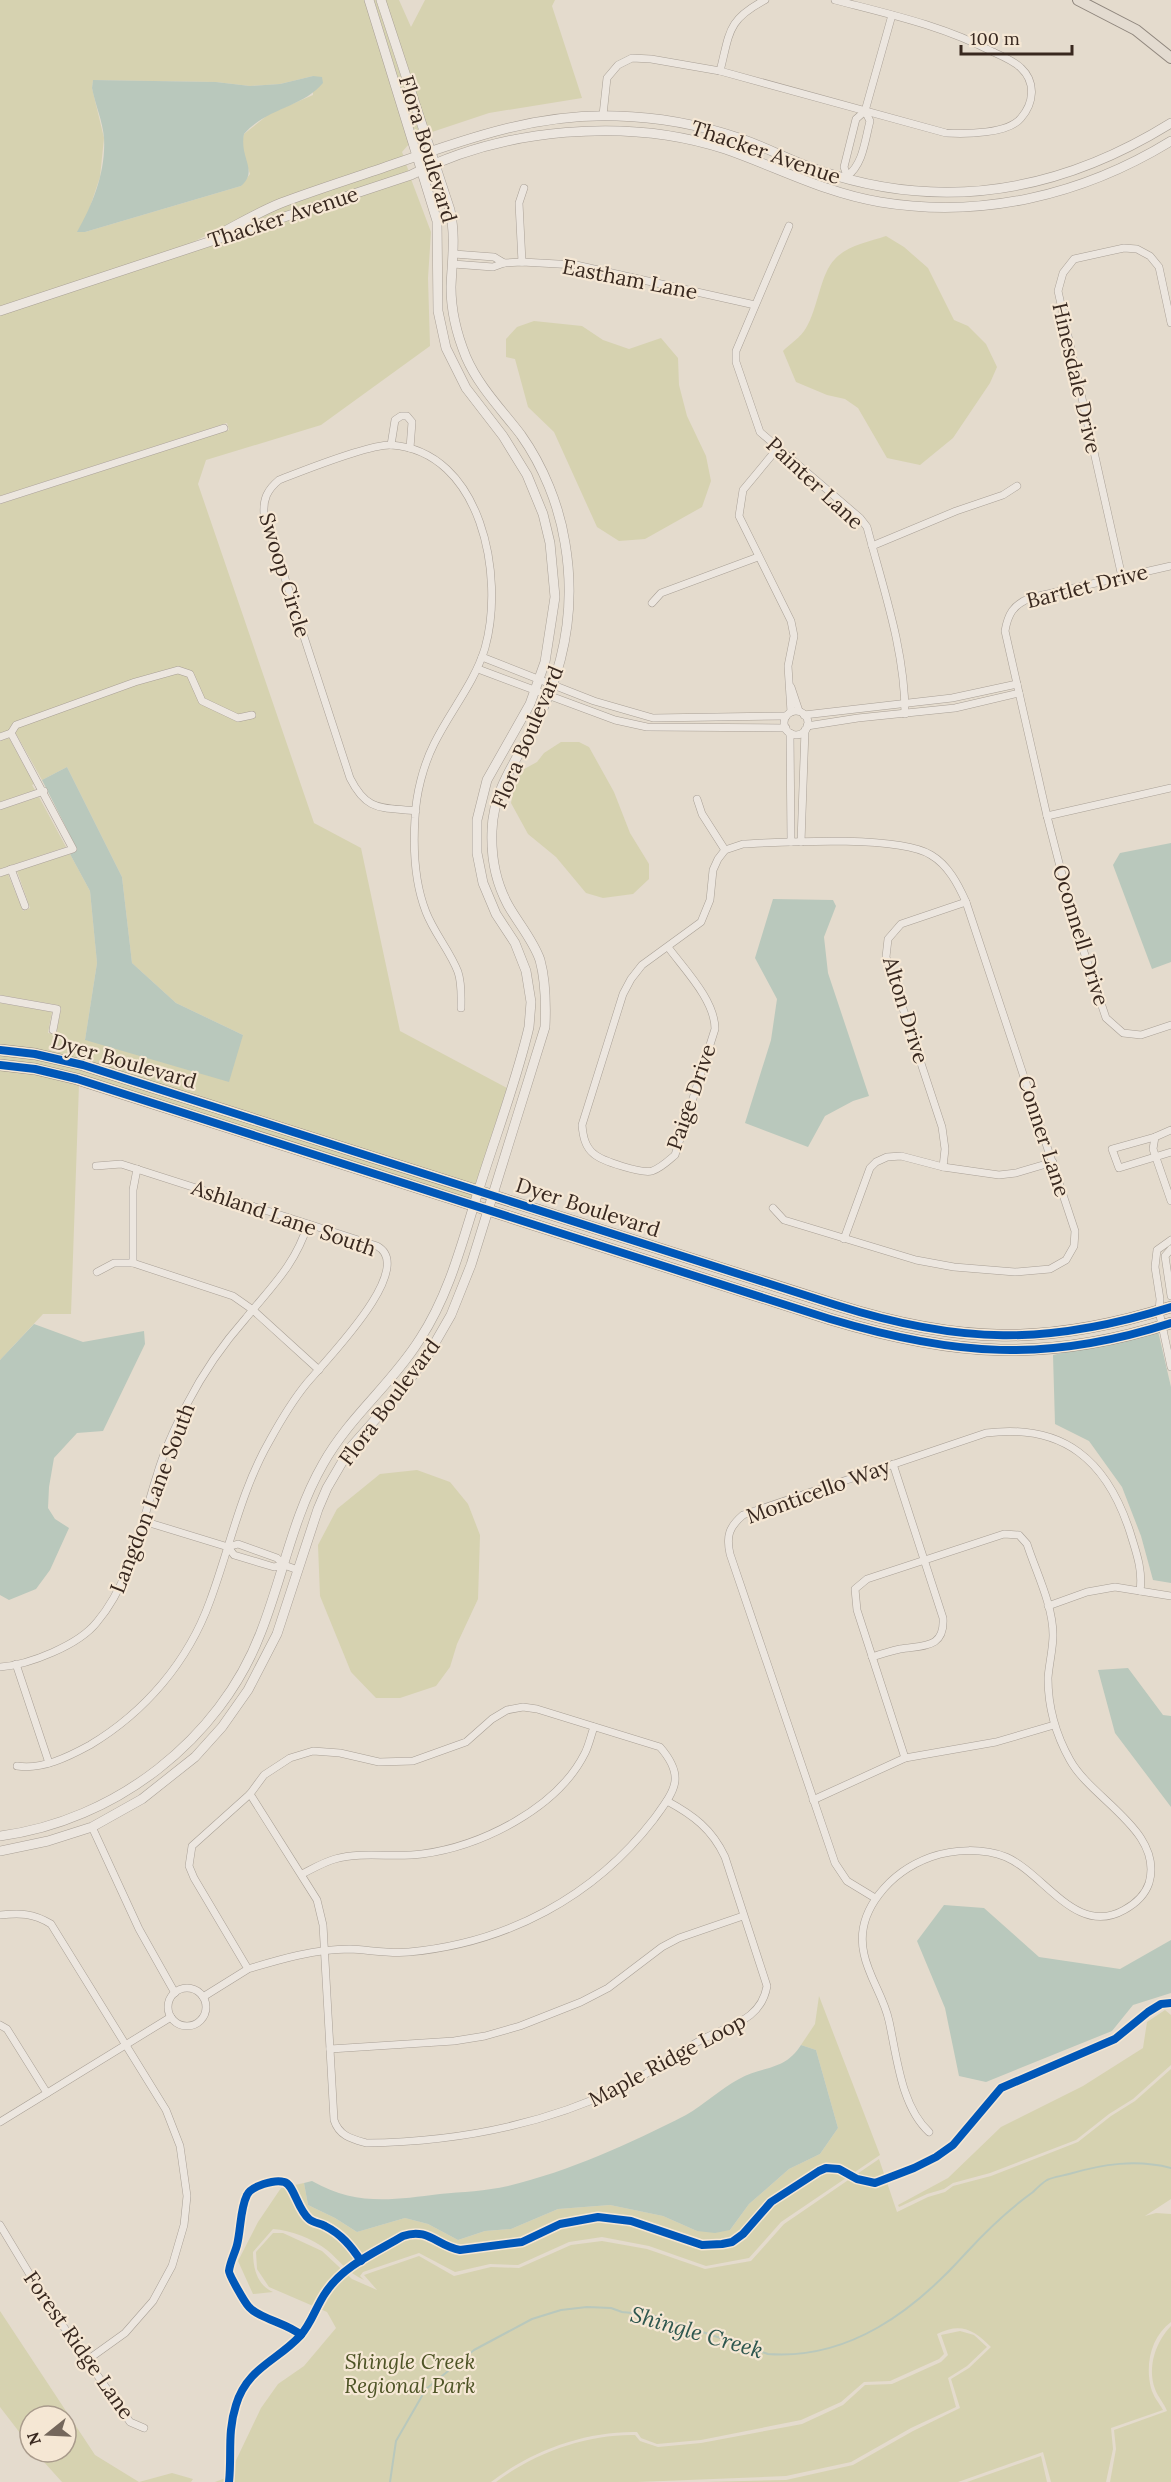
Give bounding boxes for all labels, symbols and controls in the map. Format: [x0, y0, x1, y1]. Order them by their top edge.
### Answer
scale bar [961, 18, 1072, 56]
text: 100 m [970, 27, 1020, 50]
street label: Flora Boulevard [393, 72, 463, 226]
street label: Thacker Avenue [688, 114, 844, 190]
street label: Thacker Avenue [204, 180, 362, 254]
street label: Eastham Lane [560, 253, 700, 305]
street label: Hinesdale Drive [1046, 300, 1108, 456]
street label: Painter Lane [761, 431, 869, 535]
street label: Swoop Circle [253, 509, 317, 641]
street label: Bartlet Drive [1023, 558, 1151, 614]
street label: Flora Boulevard [485, 662, 569, 812]
street label: Oconnell Drive [1047, 861, 1115, 1009]
street label: Alton Drive [877, 952, 935, 1067]
street label: Dyer Boulevard [48, 1027, 200, 1095]
street label: Paige Drive [660, 1040, 722, 1154]
street label: Conner Lane [1012, 1072, 1076, 1200]
street label: Dyer Boulevard [512, 1171, 664, 1243]
street label: Ashland Lane South [187, 1173, 380, 1262]
street label: Flora Boulevard [332, 1333, 446, 1471]
street label: Langdon Lane South [103, 1399, 201, 1597]
street label: Monticello Way [742, 1452, 894, 1530]
street label: Maple Ridge Loop [584, 2007, 750, 2113]
street label: Forest Ridge Lane [18, 2266, 140, 2424]
water label: Shingle Creek [627, 2300, 767, 2364]
park label: Shingle Creek Regional Park [344, 2348, 476, 2399]
north arrow [18, 2404, 78, 2464]
text: N [22, 2430, 45, 2448]

